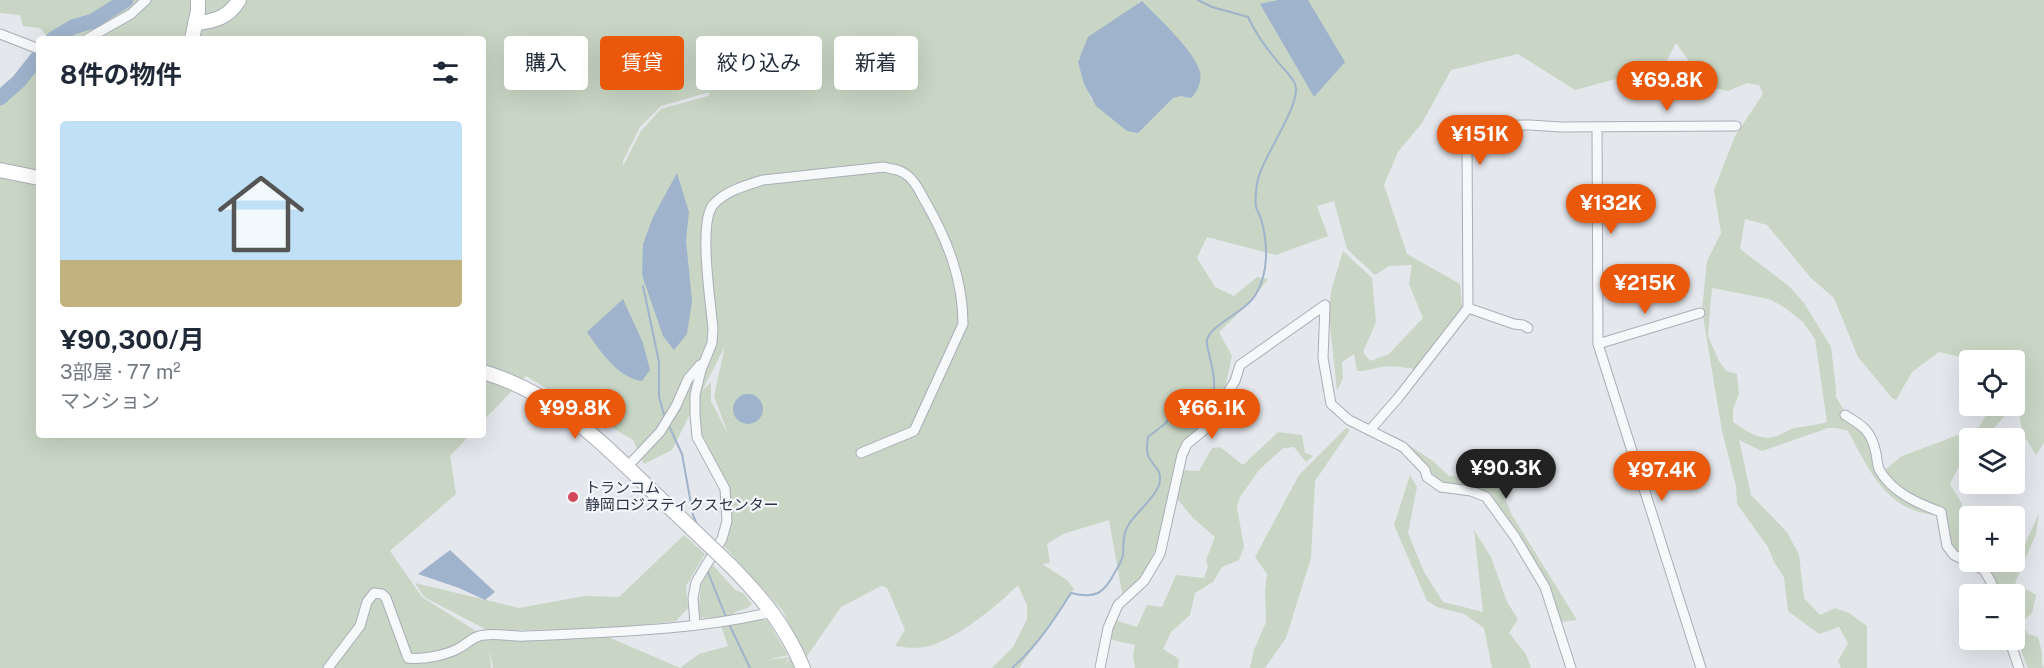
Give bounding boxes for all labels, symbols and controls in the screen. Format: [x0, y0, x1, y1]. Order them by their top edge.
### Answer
chip: 購入 [504, 36, 588, 90]
chip: 賃貸 [600, 36, 684, 90]
chip: 絞り込み [696, 36, 822, 90]
chip: 新着 [834, 36, 918, 90]
icon: filters [429, 56, 462, 89]
text: 8件の物件 [60, 59, 181, 90]
pin: ¥69.8K [1618, 61, 1716, 112]
text: ¥69.8K [1631, 68, 1703, 92]
pin: ¥151K [1438, 115, 1522, 166]
text: ¥151K [1451, 122, 1509, 146]
icon: home [207, 160, 315, 268]
pin: ¥132K [1569, 184, 1653, 235]
text: ¥132K [1580, 191, 1642, 215]
pin: ¥215K [1603, 264, 1687, 315]
text: ¥215K [1614, 271, 1676, 295]
text: ¥90,300/月 [60, 324, 205, 355]
map controls [1959, 350, 2025, 650]
button: locate [1959, 350, 2025, 416]
text: 3部屋 · 77 m² [60, 360, 181, 384]
text: マンション [60, 389, 160, 413]
pin: ¥99.8K [526, 389, 624, 440]
pin: ¥66.1K [1163, 389, 1261, 440]
text: ¥99.8K [539, 396, 611, 420]
text: ¥66.1K [1178, 396, 1246, 420]
button: layers [1959, 428, 2025, 494]
pin: ¥90.3K [1457, 449, 1555, 500]
pin: ¥97.4K [1613, 451, 1711, 502]
text: ¥90.3K [1470, 456, 1542, 480]
text: ¥97.4K [1627, 458, 1697, 482]
place label: トランコム 静岡ロジスティクスセンター [585, 479, 779, 513]
marker: トランコム 静岡ロジスティクスセンター [566, 490, 580, 504]
button: + [1959, 506, 2025, 572]
button: − [1959, 584, 2025, 650]

